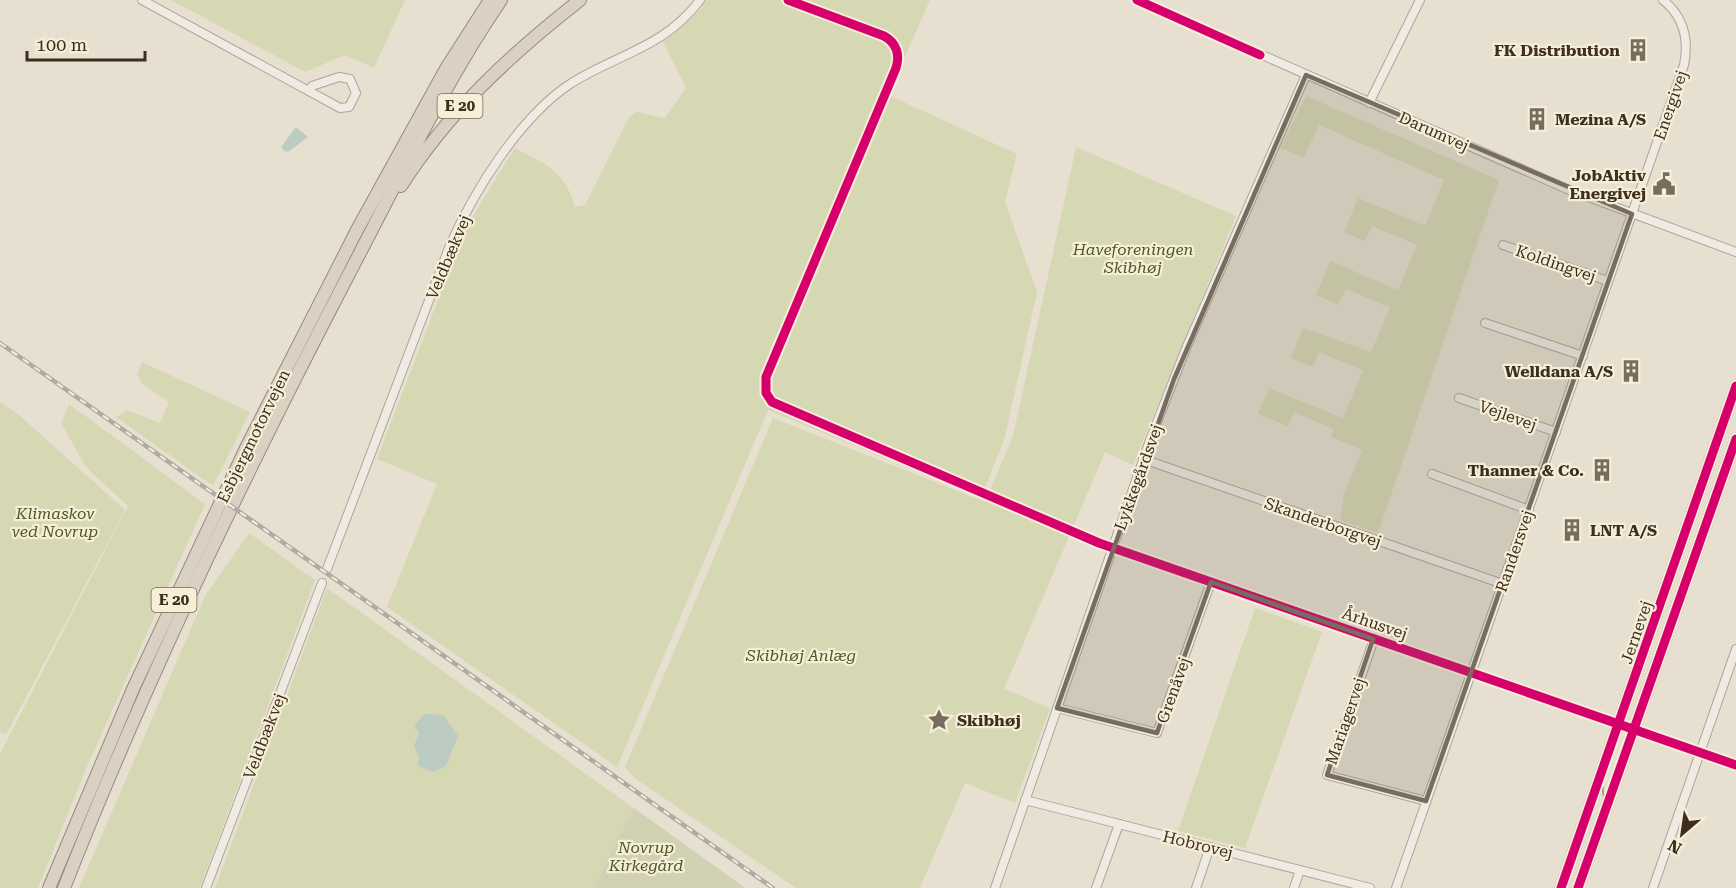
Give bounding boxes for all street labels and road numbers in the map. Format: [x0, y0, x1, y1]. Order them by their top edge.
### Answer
street label: Energivej [1650, 68, 1691, 142]
road number: E 20 [438, 94, 482, 118]
street label: Darumvej [1396, 108, 1472, 155]
street label: Veldbækvej [422, 212, 475, 302]
street label: Koldingvej [1513, 241, 1598, 286]
street label: Esbjergmotorvejen [213, 367, 294, 506]
street label: Vejlevej [1476, 396, 1539, 435]
street label: Lykkegårdsvej [1110, 422, 1166, 533]
street label: Skanderborgvej [1262, 494, 1384, 551]
street label: Randersvej [1492, 508, 1537, 595]
road number: E 20 [152, 588, 196, 612]
street label: Jernevej [1617, 598, 1656, 666]
street label: Århusvej [1340, 603, 1410, 644]
street label: Grenåvej [1153, 655, 1194, 726]
street label: Mariagervej [1322, 675, 1369, 767]
street label: Veldbækvej [239, 691, 289, 782]
street label: Hobrovej [1161, 827, 1235, 862]

